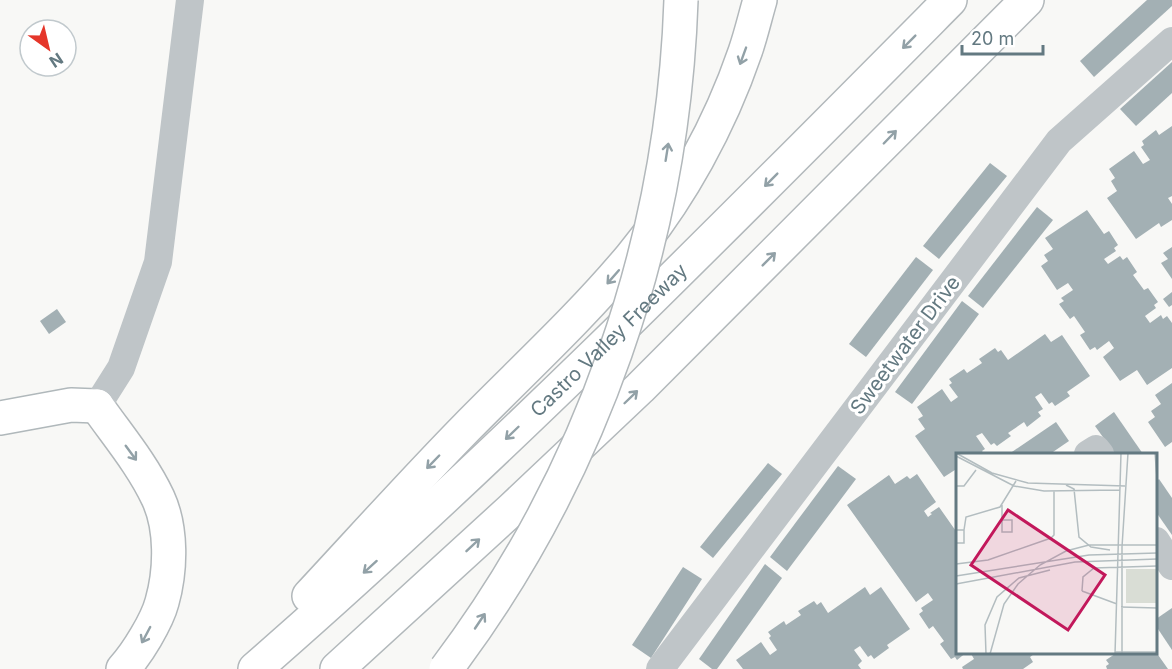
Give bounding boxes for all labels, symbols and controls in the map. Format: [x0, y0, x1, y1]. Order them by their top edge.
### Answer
north arrow [18, 18, 78, 78]
scale bar [962, 18, 1043, 56]
text: 20 m [971, 28, 1014, 49]
one-way arrow [902, 34, 916, 49]
one-way arrow [737, 46, 748, 65]
text: N [46, 49, 67, 72]
one-way arrow [882, 130, 897, 145]
one-way arrow [662, 142, 673, 162]
one-way arrow [764, 172, 779, 187]
one-way arrow [761, 252, 776, 267]
street label: Castro Valley Freeway [525, 258, 692, 422]
one-way arrow [606, 269, 620, 284]
street label: Sweetwater Drive [845, 271, 965, 419]
one-way arrow [623, 390, 638, 404]
one-way arrow [504, 426, 519, 441]
one-way arrow [125, 445, 137, 461]
inset map [956, 453, 1157, 654]
one-way arrow [426, 454, 440, 469]
one-way arrow [465, 538, 480, 552]
one-way arrow [363, 560, 378, 574]
one-way arrow [474, 614, 486, 630]
one-way arrow [139, 626, 151, 644]

